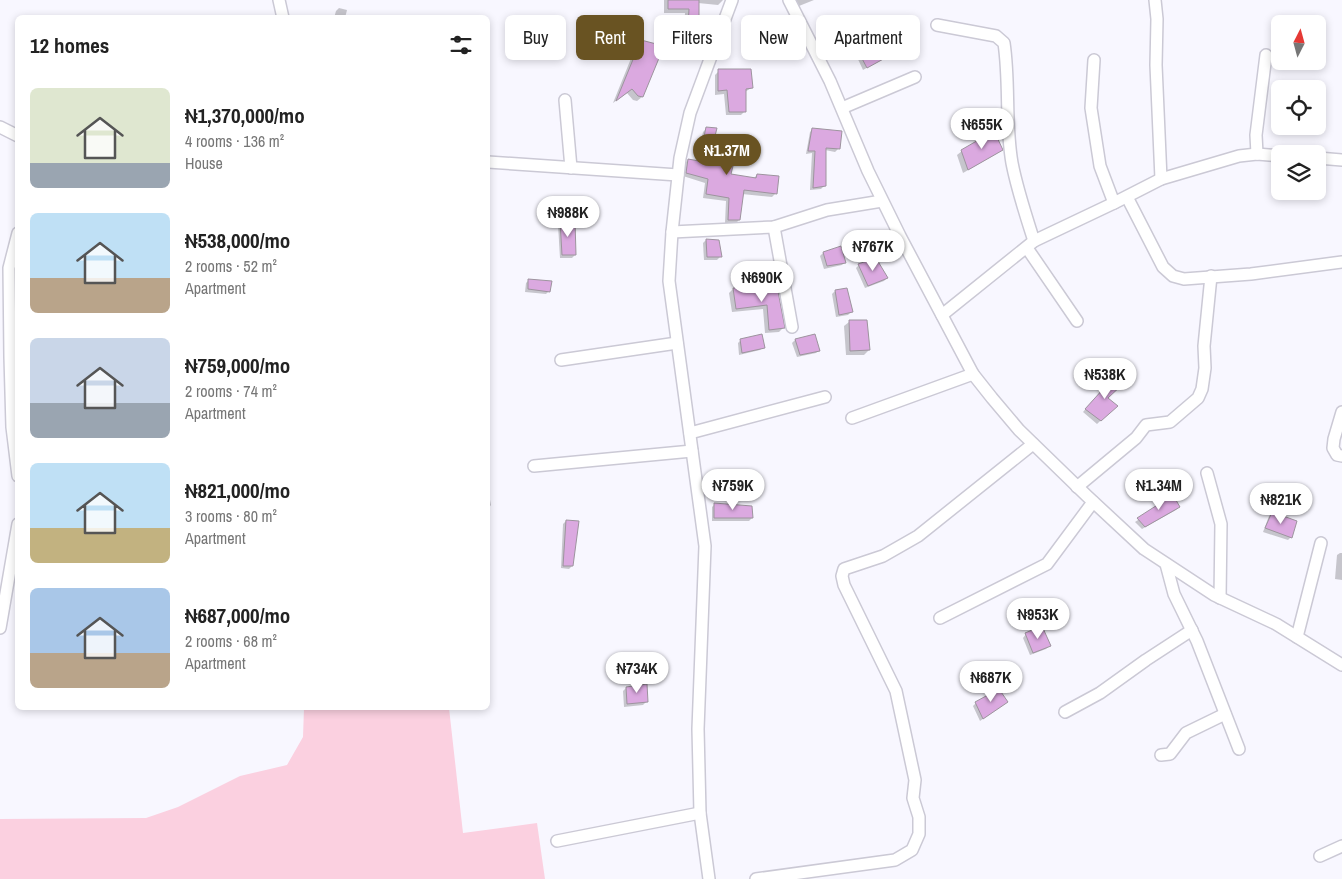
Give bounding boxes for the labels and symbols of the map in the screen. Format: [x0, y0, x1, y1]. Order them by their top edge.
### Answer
north arrow [1271, 15, 1326, 70]
pin: ₦655K [947, 108, 1017, 150]
pin: ₦1.37M [686, 134, 768, 176]
pin: ₦988K [533, 196, 603, 238]
pin: ₦767K [838, 230, 908, 272]
pin: ₦690K [727, 260, 797, 303]
pin: ₦538K [1070, 358, 1140, 400]
pin: ₦759K [698, 468, 768, 511]
pin: ₦1.34M [1118, 468, 1200, 511]
pin: ₦821K [1246, 482, 1316, 525]
pin: ₦953K [1003, 598, 1073, 640]
pin: ₦734K [602, 652, 672, 694]
pin: ₦687K [956, 660, 1026, 703]

